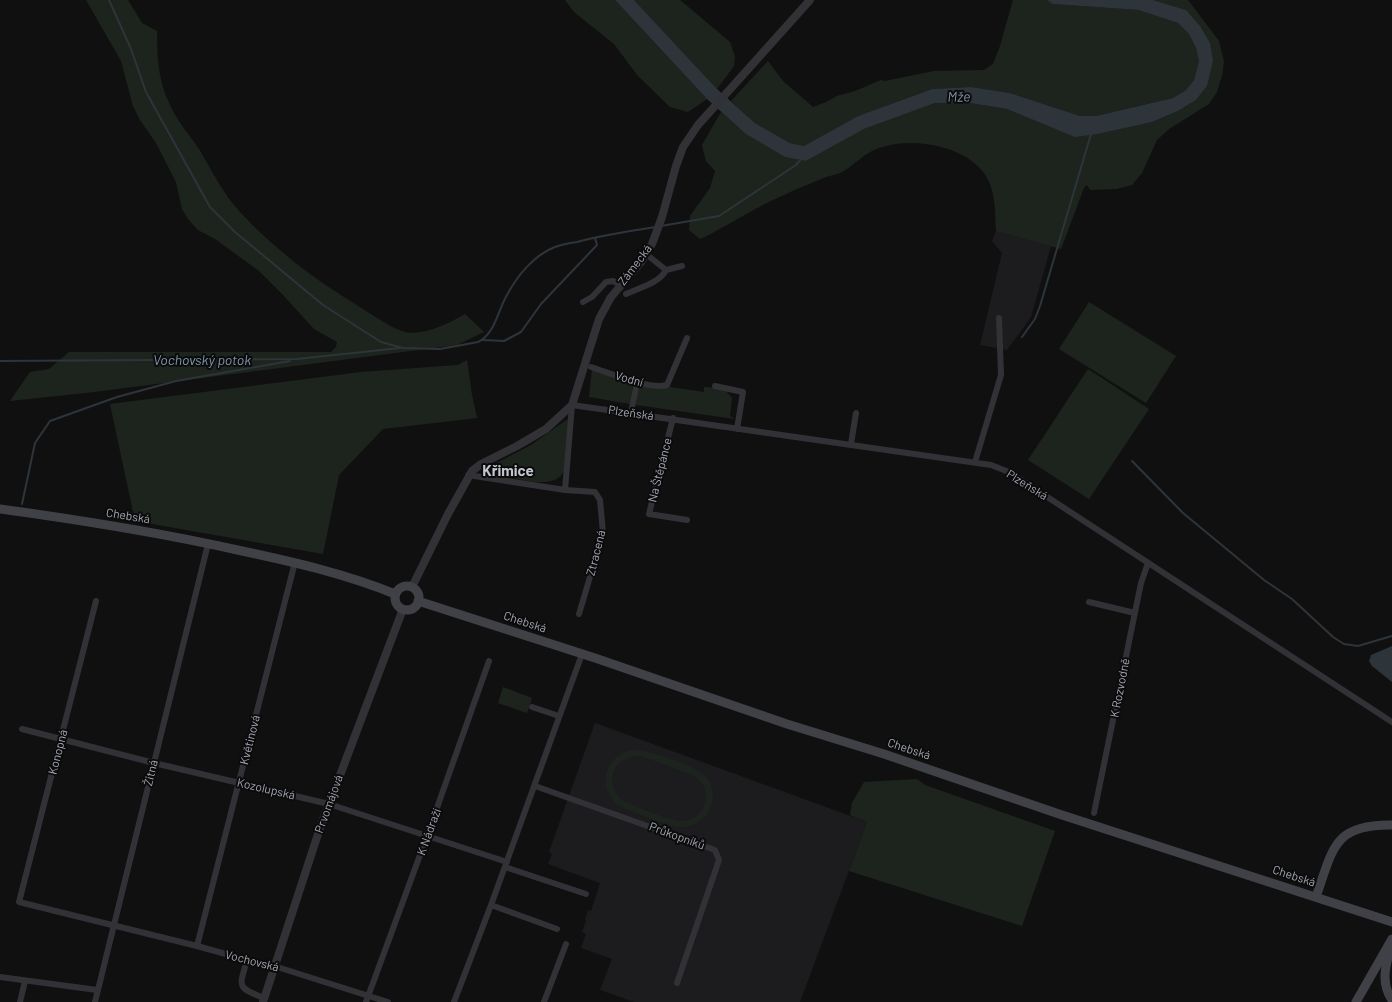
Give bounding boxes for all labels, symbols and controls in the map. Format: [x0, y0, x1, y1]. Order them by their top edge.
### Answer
water label: Mže [947, 88, 971, 106]
street label: Zámecká [615, 242, 655, 288]
water label: Vochovský potok [153, 352, 251, 368]
street label: Vodní [613, 368, 645, 390]
street label: Plzeňská [607, 403, 655, 423]
street label: Na Štěpánce [645, 436, 675, 504]
district label: Křimice [482, 462, 534, 480]
street label: Plzeňská [1004, 467, 1050, 503]
street label: Chebská [105, 505, 151, 527]
street label: Ztracená [583, 529, 609, 577]
street label: Chebská [502, 608, 548, 636]
street label: K Rozvodně [1107, 657, 1133, 719]
street label: Květinová [237, 714, 263, 766]
street label: Konopná [45, 728, 71, 776]
street label: Chebská [886, 735, 932, 763]
street label: Žitná [141, 758, 161, 788]
street label: Prvomájová [312, 773, 346, 835]
street label: Kozolupská [236, 775, 296, 803]
street label: K Nádraží [414, 807, 444, 857]
street label: Průkopníků [647, 819, 707, 853]
street label: Chebská [1271, 862, 1317, 890]
street label: Vochovská [224, 947, 280, 975]

